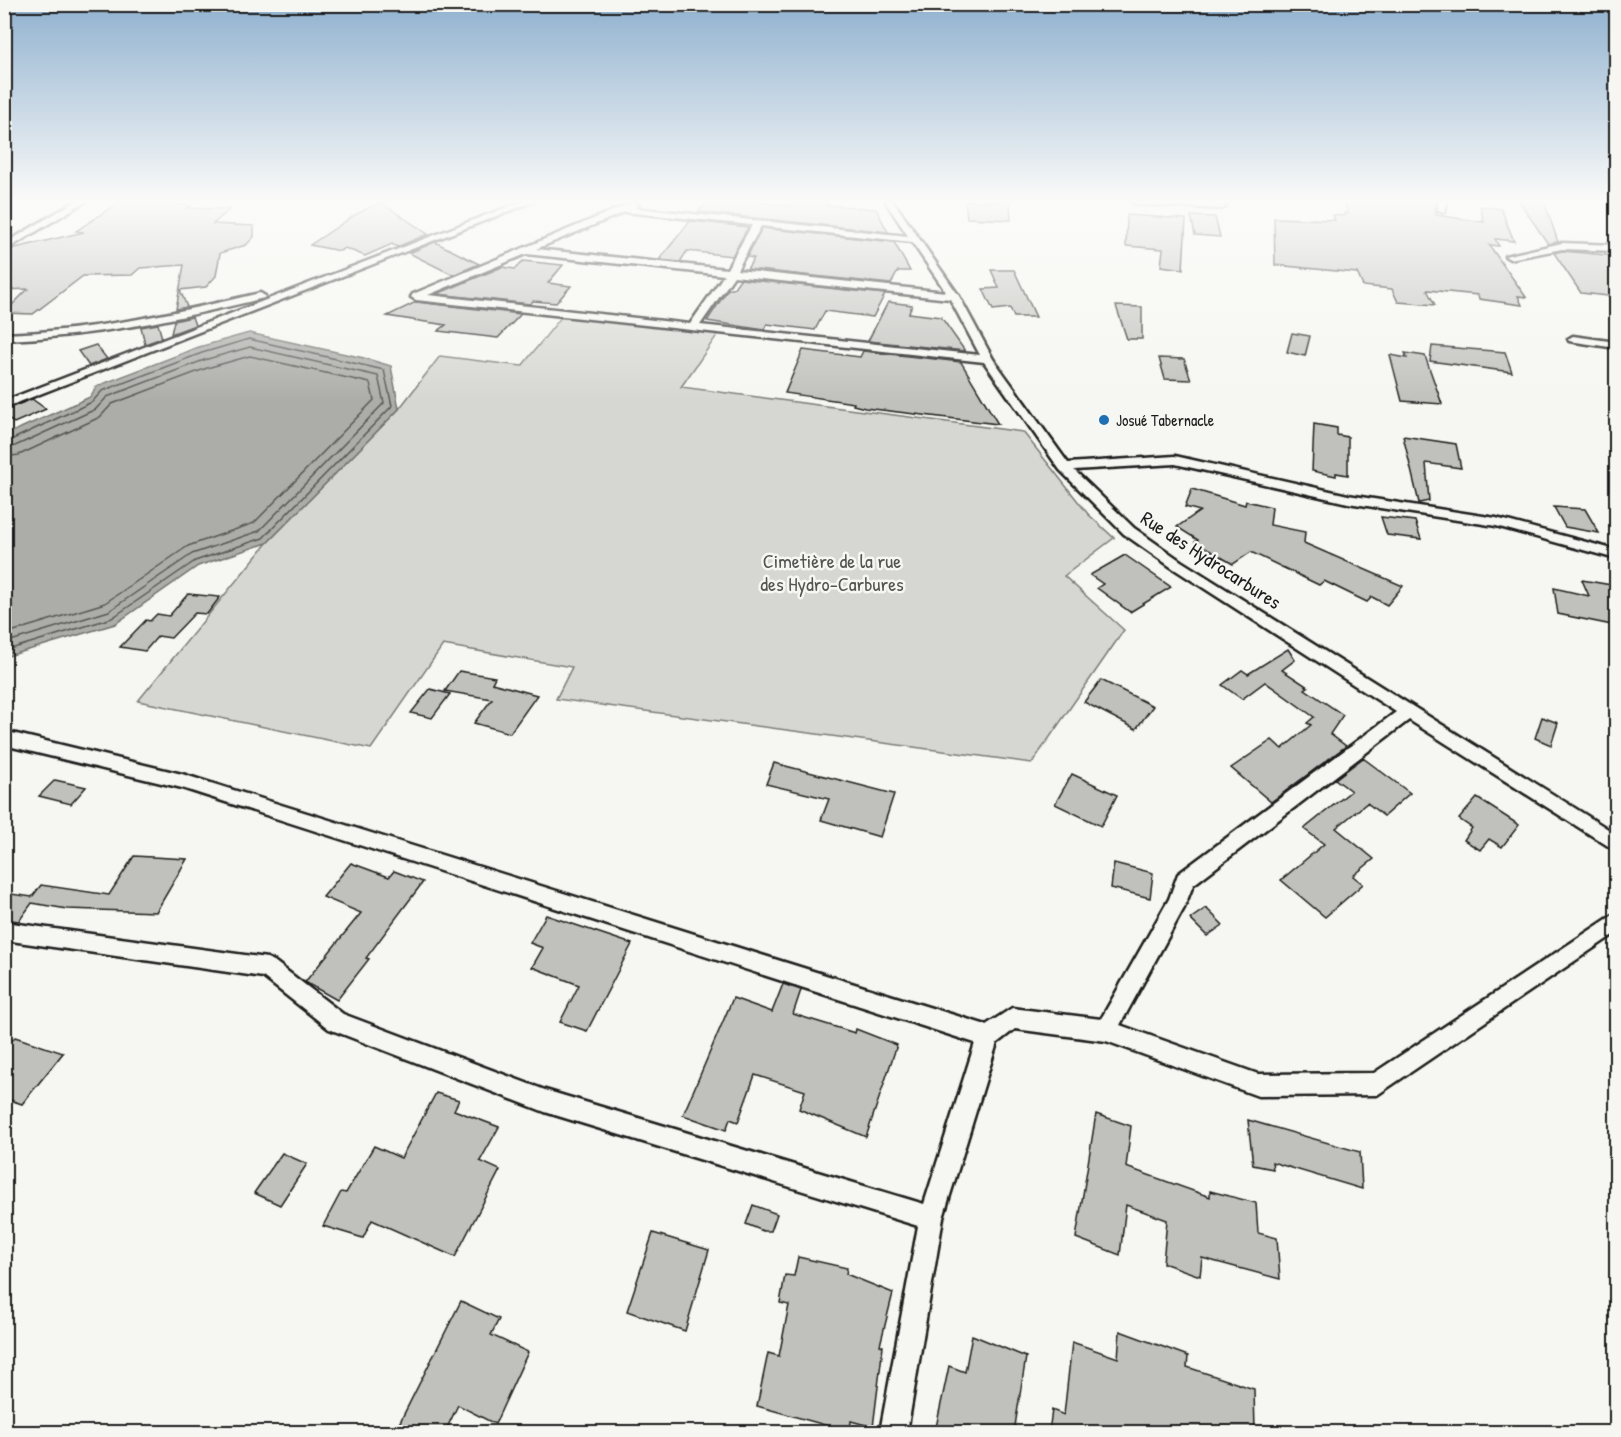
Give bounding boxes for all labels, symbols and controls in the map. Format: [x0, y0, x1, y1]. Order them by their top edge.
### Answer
place label: Josué Tabernacle [1116, 409, 1215, 431]
marker: Josué Tabernacle [1097, 413, 1111, 427]
street label: Rue des Hydrocarbures [1136, 504, 1287, 615]
park label: Cimetière de la rue des Hydro-Carbures [760, 547, 904, 597]

